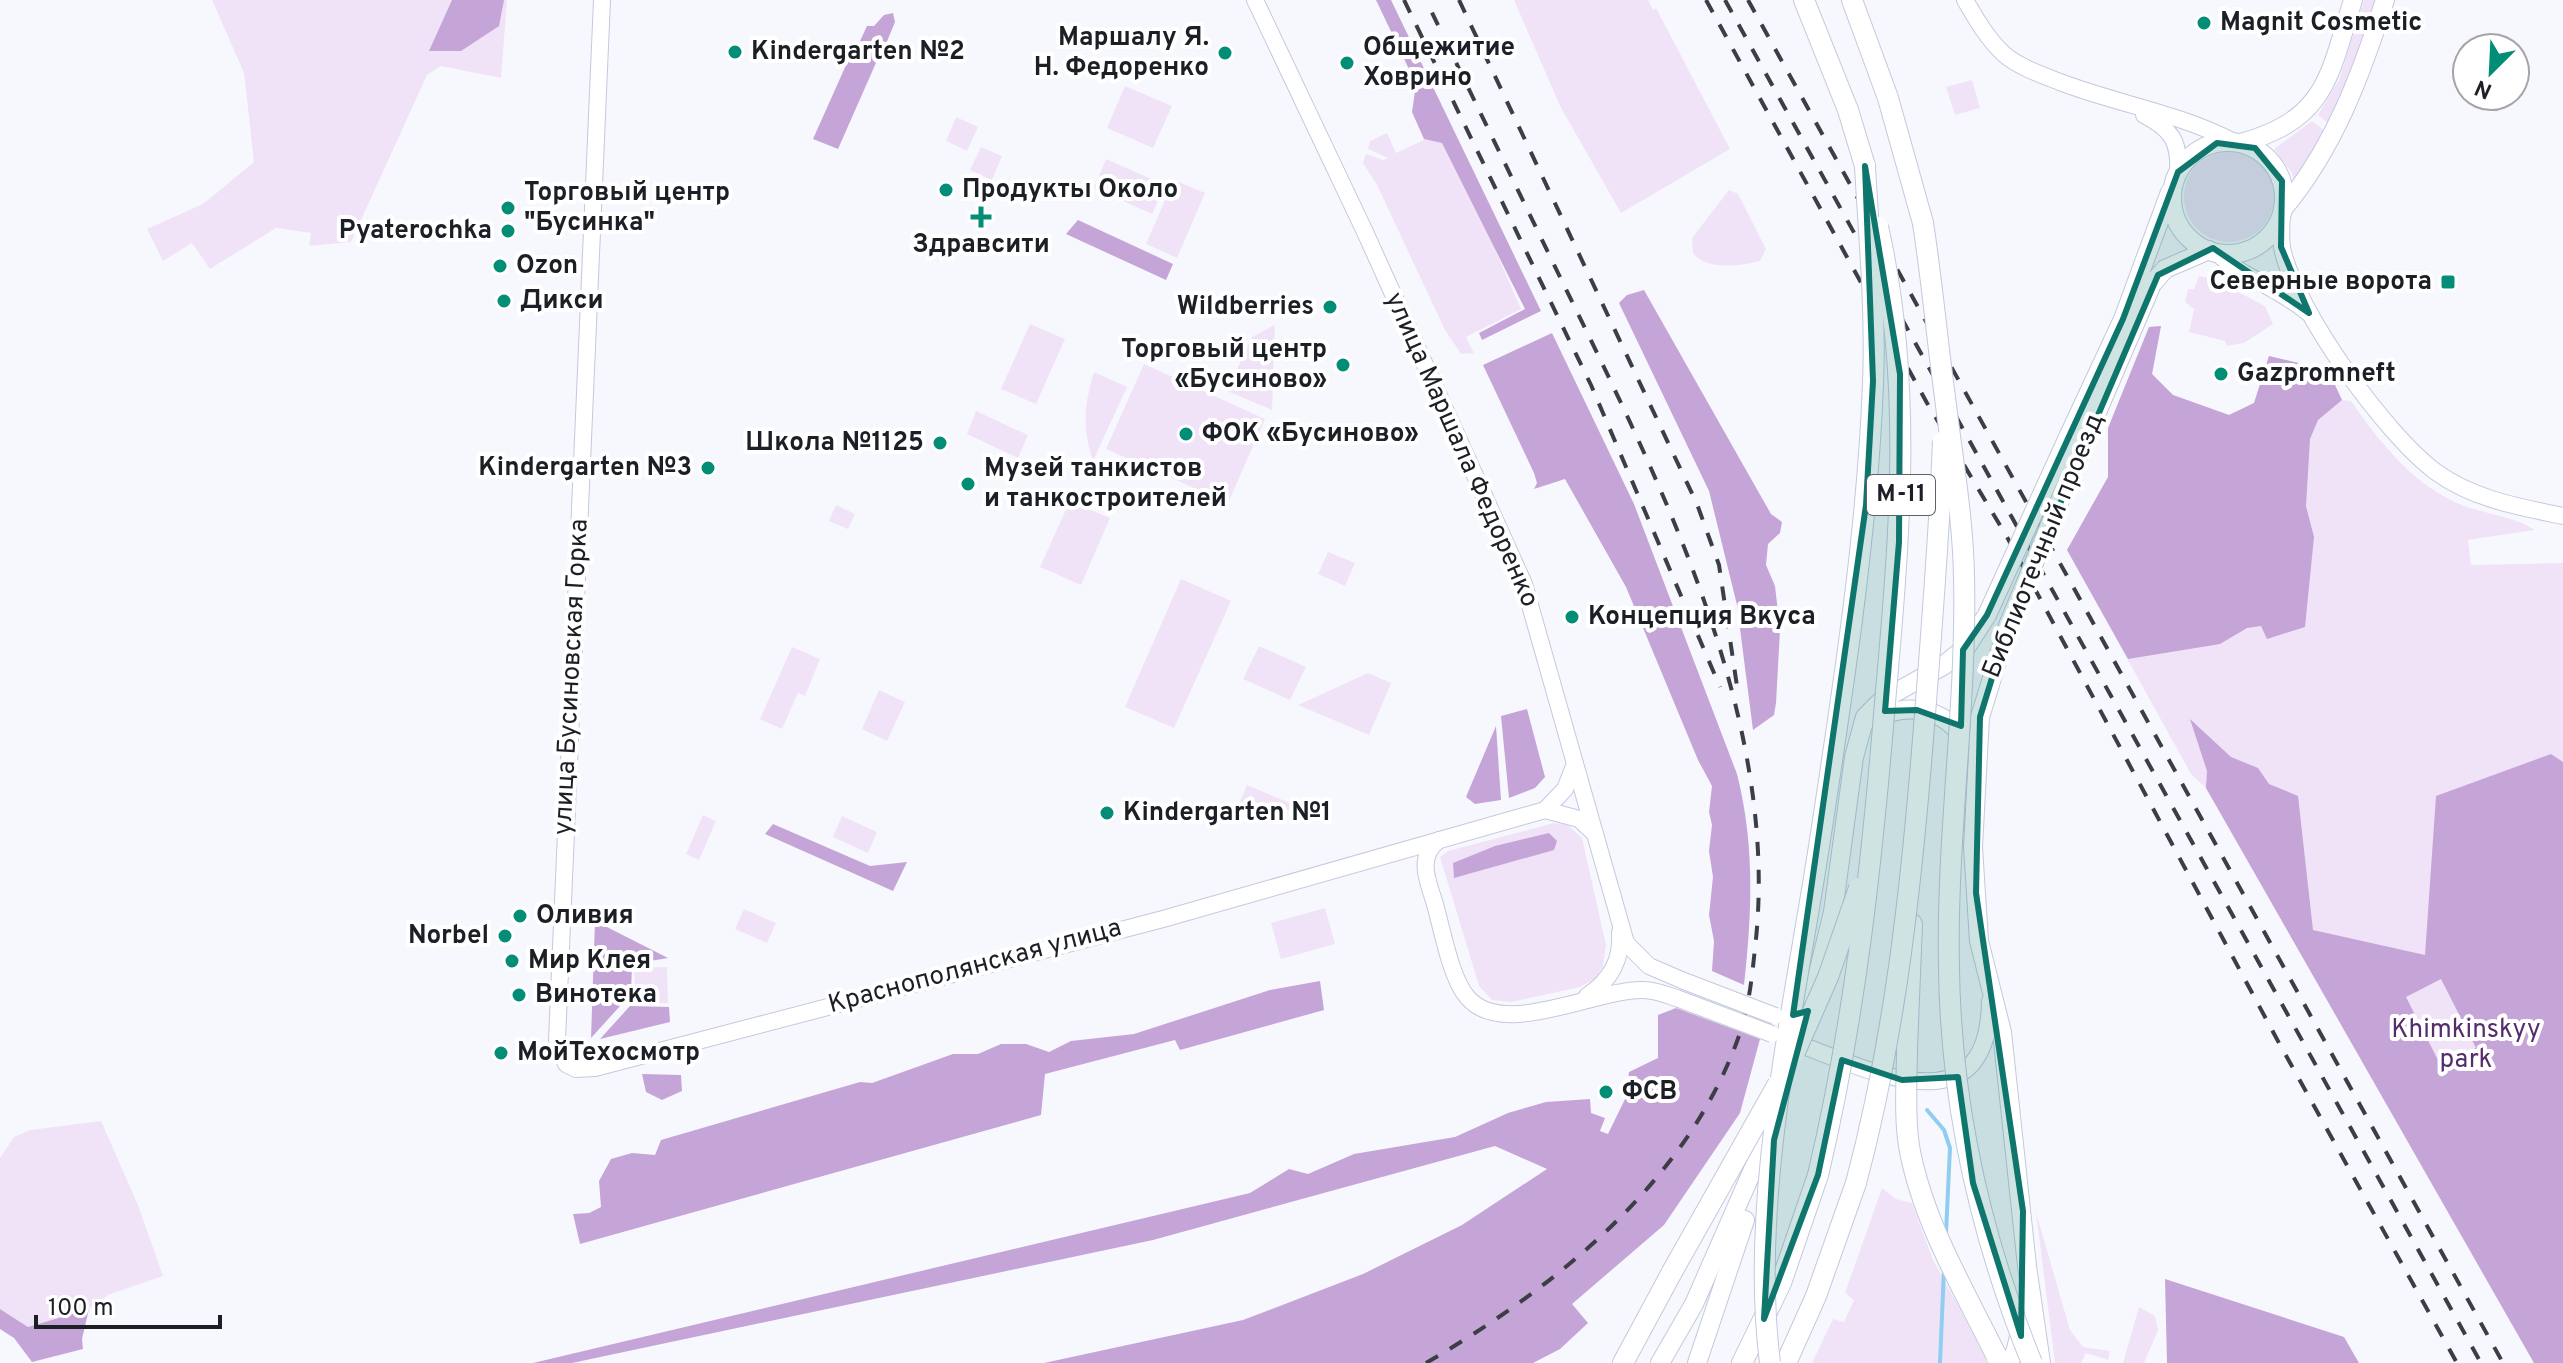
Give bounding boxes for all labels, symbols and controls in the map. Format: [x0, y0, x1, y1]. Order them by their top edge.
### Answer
place label: Magnit Cosmetic [2220, 7, 2422, 40]
marker: Magnit Cosmetic [2195, 14, 2213, 32]
place label: Маршалу Я. Н. Федоренко [1034, 22, 1209, 85]
place label: Общежитие Ховрино [1363, 32, 1515, 95]
north arrow [2451, 32, 2531, 112]
place label: Kindergarten №2 [751, 36, 965, 69]
marker: Kindergarten №2 [726, 43, 744, 61]
marker: Маршалу Я. Н. Федоренко [1216, 44, 1234, 62]
marker: Общежитие Ховрино [1338, 54, 1356, 72]
text: N [2471, 72, 2497, 104]
place label: Продукты Около [962, 174, 1178, 207]
place label: Торговый центр "Бусинка" [524, 177, 730, 240]
marker: Продукты Около [937, 181, 955, 199]
marker: Торговый центр "Бусинка" [499, 199, 517, 217]
marker: Здравсити [972, 208, 990, 226]
place label: Pyaterochka [339, 215, 492, 248]
marker: Pyaterochka [499, 222, 517, 240]
place label: Здравсити [912, 229, 1050, 262]
place label: Ozon [516, 250, 578, 283]
marker: Ozon [491, 257, 509, 275]
place label: Северные ворота [2210, 266, 2432, 299]
marker: Северные ворота [2439, 273, 2457, 291]
place label: Дикси [520, 285, 604, 318]
street label: улица Маршала Федоренко [1377, 287, 1545, 613]
place label: Wildberries [1177, 291, 1314, 324]
marker: Дикси [495, 292, 513, 310]
marker: Wildberries [1321, 298, 1339, 316]
place label: Торговый центр «Бусиново» [1121, 334, 1327, 397]
marker: Торговый центр «Бусиново» [1334, 356, 1352, 374]
place label: Gazpromneft [2237, 358, 2396, 391]
marker: Gazpromneft [2212, 365, 2230, 383]
street label: Библиотечный проезд [1976, 409, 2112, 683]
place label: ФОК «Бусиново» [1202, 418, 1419, 451]
marker: ФОК «Бусиново» [1177, 425, 1195, 443]
place label: Школа №1125 [745, 427, 924, 460]
marker: Школа №1125 [931, 434, 949, 452]
place label: Kindergarten №3 [478, 452, 692, 485]
place label: Музей танкистов и танкостроителей [984, 453, 1227, 516]
marker: Kindergarten №3 [699, 459, 717, 477]
marker: Музей танкистов и танкостроителей [959, 475, 977, 493]
road number: М-11 [1867, 475, 1935, 515]
street label: улица Бусиновская Горка [547, 518, 597, 836]
place label: Концепция Вкуса [1588, 601, 1816, 634]
marker: Концепция Вкуса [1563, 608, 1581, 626]
place label: Kindergarten №1 [1123, 797, 1331, 830]
marker: Kindergarten №1 [1098, 804, 1116, 822]
place label: Оливия [536, 900, 634, 933]
marker: Оливия [511, 907, 529, 925]
street label: Краснополянская улица [825, 912, 1125, 1022]
place label: Norbel [408, 920, 489, 953]
marker: Norbel [496, 927, 514, 945]
place label: Мир Клея [528, 945, 651, 978]
marker: Мир Клея [503, 952, 521, 970]
place label: Винотека [535, 979, 657, 1012]
marker: Винотека [510, 986, 528, 1004]
park label: Khimkinskyy park [2391, 1014, 2541, 1077]
place label: МойТехосмотр [517, 1037, 700, 1070]
marker: МойТехосмотр [492, 1044, 510, 1062]
place label: ФСВ [1622, 1076, 1677, 1109]
marker: ФСВ [1597, 1083, 1615, 1101]
scale bar [36, 1279, 220, 1329]
text: 100 m [48, 1294, 114, 1324]

